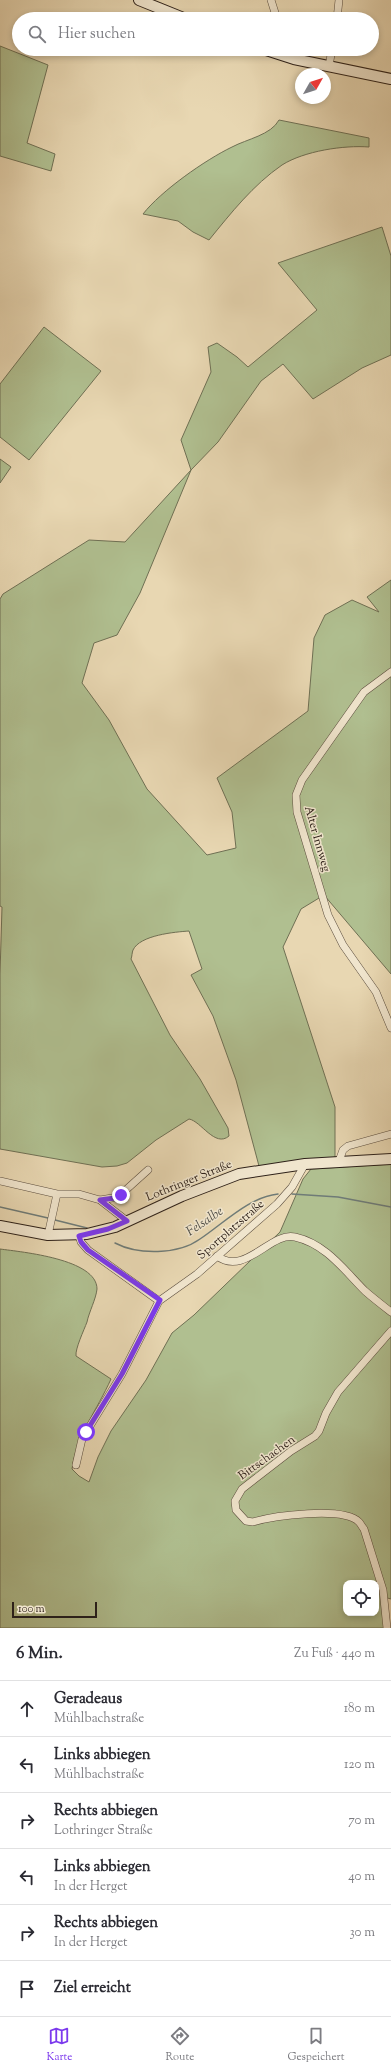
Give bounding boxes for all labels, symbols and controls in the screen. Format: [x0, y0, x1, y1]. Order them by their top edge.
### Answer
search box [12, 12, 379, 56]
icon: search [26, 23, 48, 45]
text: Hier suchen [58, 24, 136, 45]
north arrow [295, 68, 331, 104]
street label: Alter Innweg [299, 804, 335, 874]
street label: Lothringer Straße [143, 1155, 235, 1206]
route end [112, 1186, 130, 1204]
street label: Sportplatzstraße [193, 1195, 269, 1264]
water label: Felsalbe [183, 1203, 227, 1241]
route start [77, 1423, 95, 1441]
street label: Bittschachen [235, 1431, 299, 1485]
map controls [343, 1580, 379, 1616]
button: locate [343, 1580, 379, 1616]
scale bar [12, 1600, 97, 1619]
text: 100 m [18, 1601, 45, 1617]
text: 6 Min. [16, 1642, 63, 1666]
text: Zu Fuß · 440 m [294, 1645, 375, 1663]
text: Geradeaus [54, 1689, 122, 1710]
icon: ahead [16, 1698, 38, 1720]
text: 180 m [344, 1700, 375, 1718]
text: Mühlbachstraße [54, 1710, 144, 1728]
text: Links abbiegen [54, 1745, 151, 1766]
icon: left [16, 1754, 38, 1776]
text: 120 m [344, 1756, 375, 1774]
text: Mühlbachstraße [54, 1766, 144, 1784]
text: Rechts abbiegen [54, 1801, 158, 1822]
icon: right [16, 1810, 38, 1832]
text: 70 m [348, 1812, 375, 1830]
text: Lothringer Straße [54, 1822, 153, 1840]
text: Links abbiegen [54, 1857, 151, 1878]
icon: left [16, 1866, 38, 1888]
text: 40 m [348, 1868, 375, 1886]
text: In der Herget [54, 1878, 128, 1896]
text: Rechts abbiegen [54, 1913, 158, 1934]
icon: right [16, 1922, 38, 1944]
text: 30 m [349, 1924, 375, 1942]
text: In der Herget [54, 1934, 128, 1952]
icon: arrive [16, 1978, 38, 2000]
text: Ziel erreicht [54, 1978, 131, 1999]
tab: Karte [47, 2025, 72, 2065]
tab: Route [166, 2025, 194, 2065]
tab: Gespeichert [287, 2025, 344, 2065]

